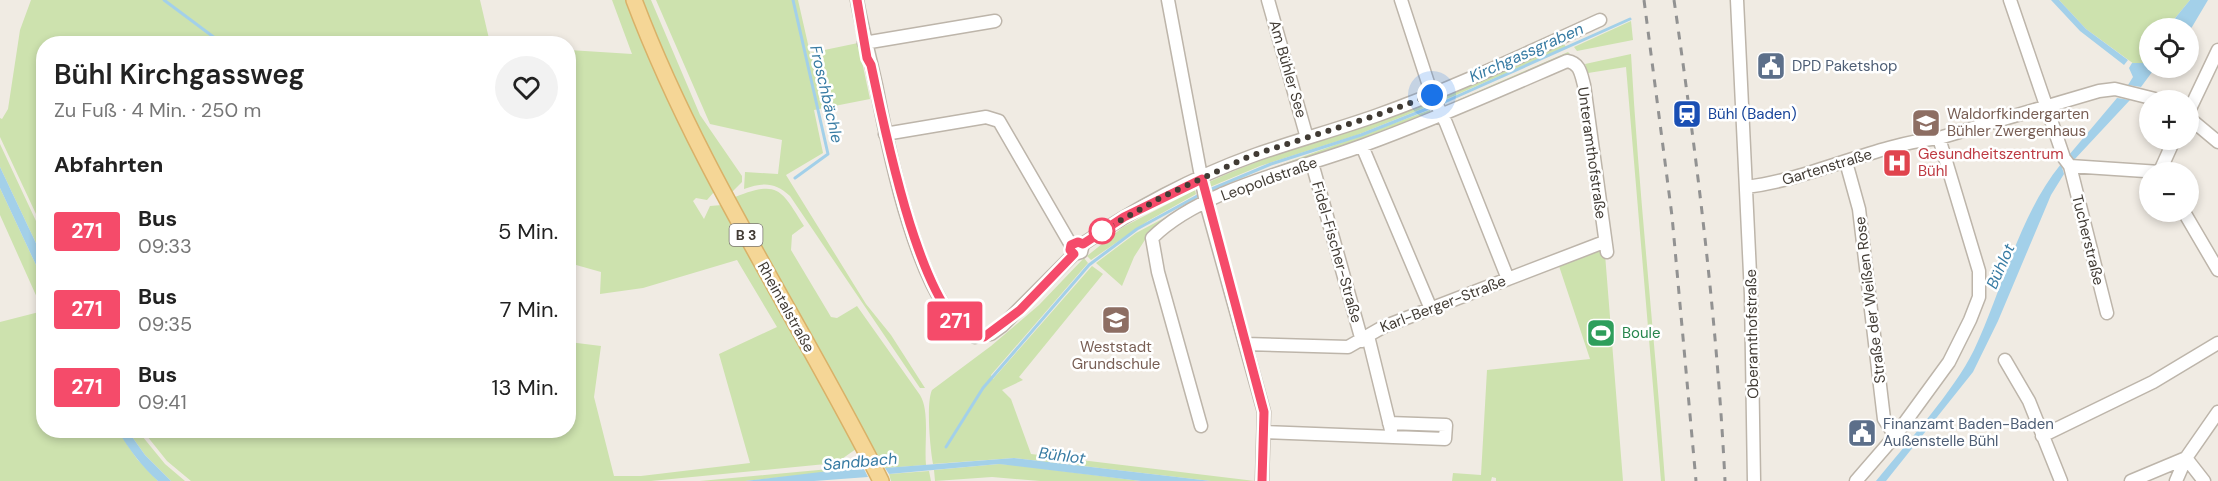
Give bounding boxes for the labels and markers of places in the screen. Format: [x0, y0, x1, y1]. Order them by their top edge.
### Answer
public building icon: DPD Paketshop [1755, 50, 1787, 82]
place label: DPD Paketshop [1792, 56, 1897, 76]
station icon: Bühl (Baden) [1671, 98, 1703, 130]
place label: Bühl (Baden) [1708, 104, 1797, 124]
place label: Waldorfkindergarten Bühler Zwergenhaus [1947, 104, 2089, 141]
school or university icon: Waldorfkindergarten Bühler Zwergenhaus [1910, 107, 1942, 139]
place label: Gesundheitszentrum Bühl [1918, 144, 2064, 181]
hospital icon: Gesundheitszentrum Bühl [1881, 147, 1913, 179]
unlabelled marker [1089, 218, 1115, 244]
school or university icon: Weststadt Grundschule [1100, 304, 1132, 336]
sports icon: Boule [1585, 317, 1617, 349]
place label: Boule [1622, 323, 1660, 343]
place label: Weststadt Grundschule [1072, 337, 1160, 374]
place label: Finanzamt Baden-Baden Außenstelle Bühl [1883, 414, 2054, 451]
public building icon: Finanzamt Baden-Baden Außenstelle Bühl [1846, 417, 1878, 449]

